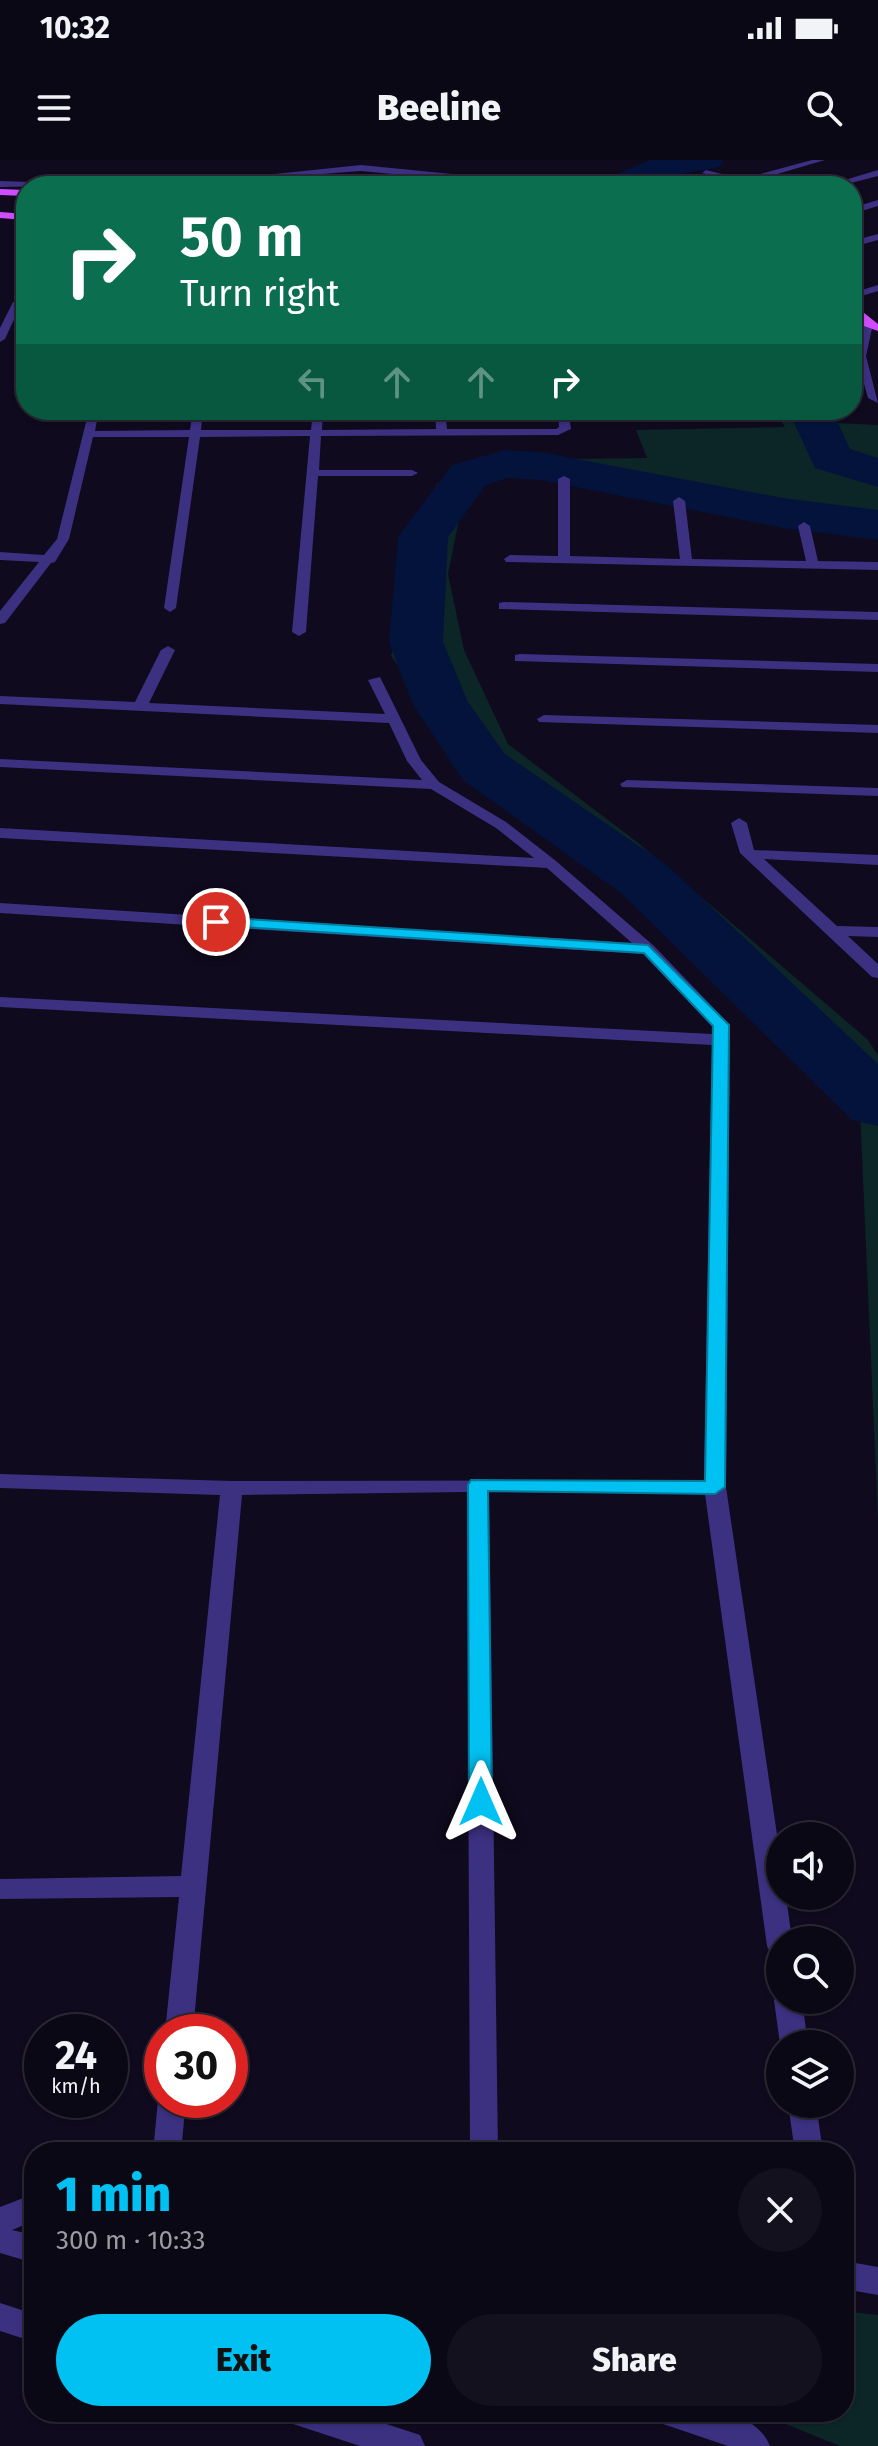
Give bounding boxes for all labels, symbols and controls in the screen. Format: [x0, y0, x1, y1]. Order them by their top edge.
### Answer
text: 10:32 [40, 10, 110, 46]
icon: menu [32, 86, 76, 130]
text: Beeline [377, 86, 501, 130]
icon: search [802, 86, 846, 130]
text: 50 m [180, 204, 303, 271]
icon: right [48, 208, 152, 312]
text: Turn right [180, 272, 340, 316]
icon: left [291, 360, 335, 404]
icon: ahead [375, 360, 419, 404]
icon: ahead [459, 360, 503, 404]
icon: right [543, 360, 587, 404]
pin [182, 888, 250, 956]
icon: arrive [194, 900, 238, 944]
position arrow [439, 1760, 523, 1844]
map controls [766, 1822, 854, 2118]
button: sound [766, 1822, 854, 1910]
button: search [766, 1926, 854, 2014]
speed limit sign: 30 [144, 2014, 248, 2118]
button: layers [766, 2030, 854, 2118]
text: 24 [55, 2032, 97, 2080]
text: km/h [51, 2074, 101, 2098]
text: 1 min [56, 2166, 171, 2224]
button: close [738, 2168, 822, 2252]
text: 300 m · 10:33 [56, 2225, 205, 2256]
button: Exit [56, 2314, 431, 2406]
button: Share [447, 2314, 822, 2406]

